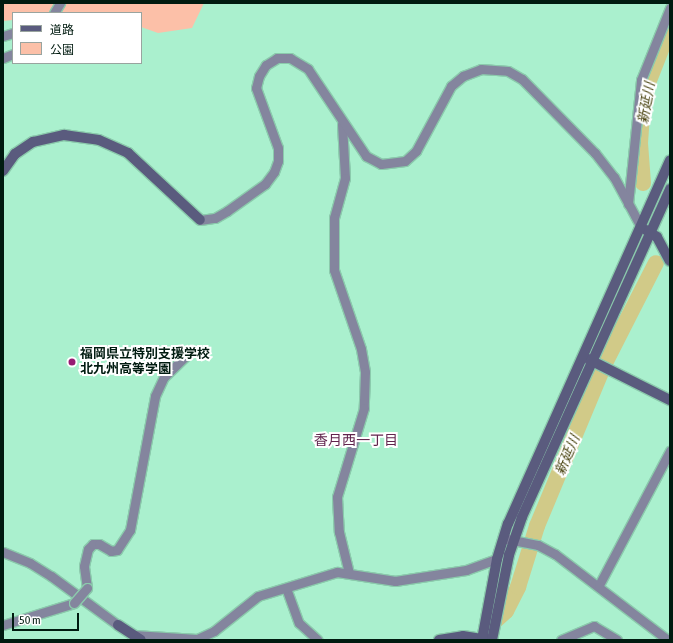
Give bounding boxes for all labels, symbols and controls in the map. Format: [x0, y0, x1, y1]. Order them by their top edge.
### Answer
legend [12, 12, 142, 64]
text: 道路 [50, 23, 74, 37]
text: 公園 [50, 43, 74, 57]
water label: 新延川 [634, 81, 658, 125]
place label: 福岡県立特別支援学校 北九州高等学園 [80, 347, 210, 378]
marker: 福岡県立特別支援学校 北九州高等学園 [67, 357, 77, 367]
district label: 香月西一丁目 [314, 432, 398, 448]
water label: 新延川 [551, 432, 583, 478]
scale bar [14, 605, 81, 631]
text: 50 m [19, 613, 41, 627]

